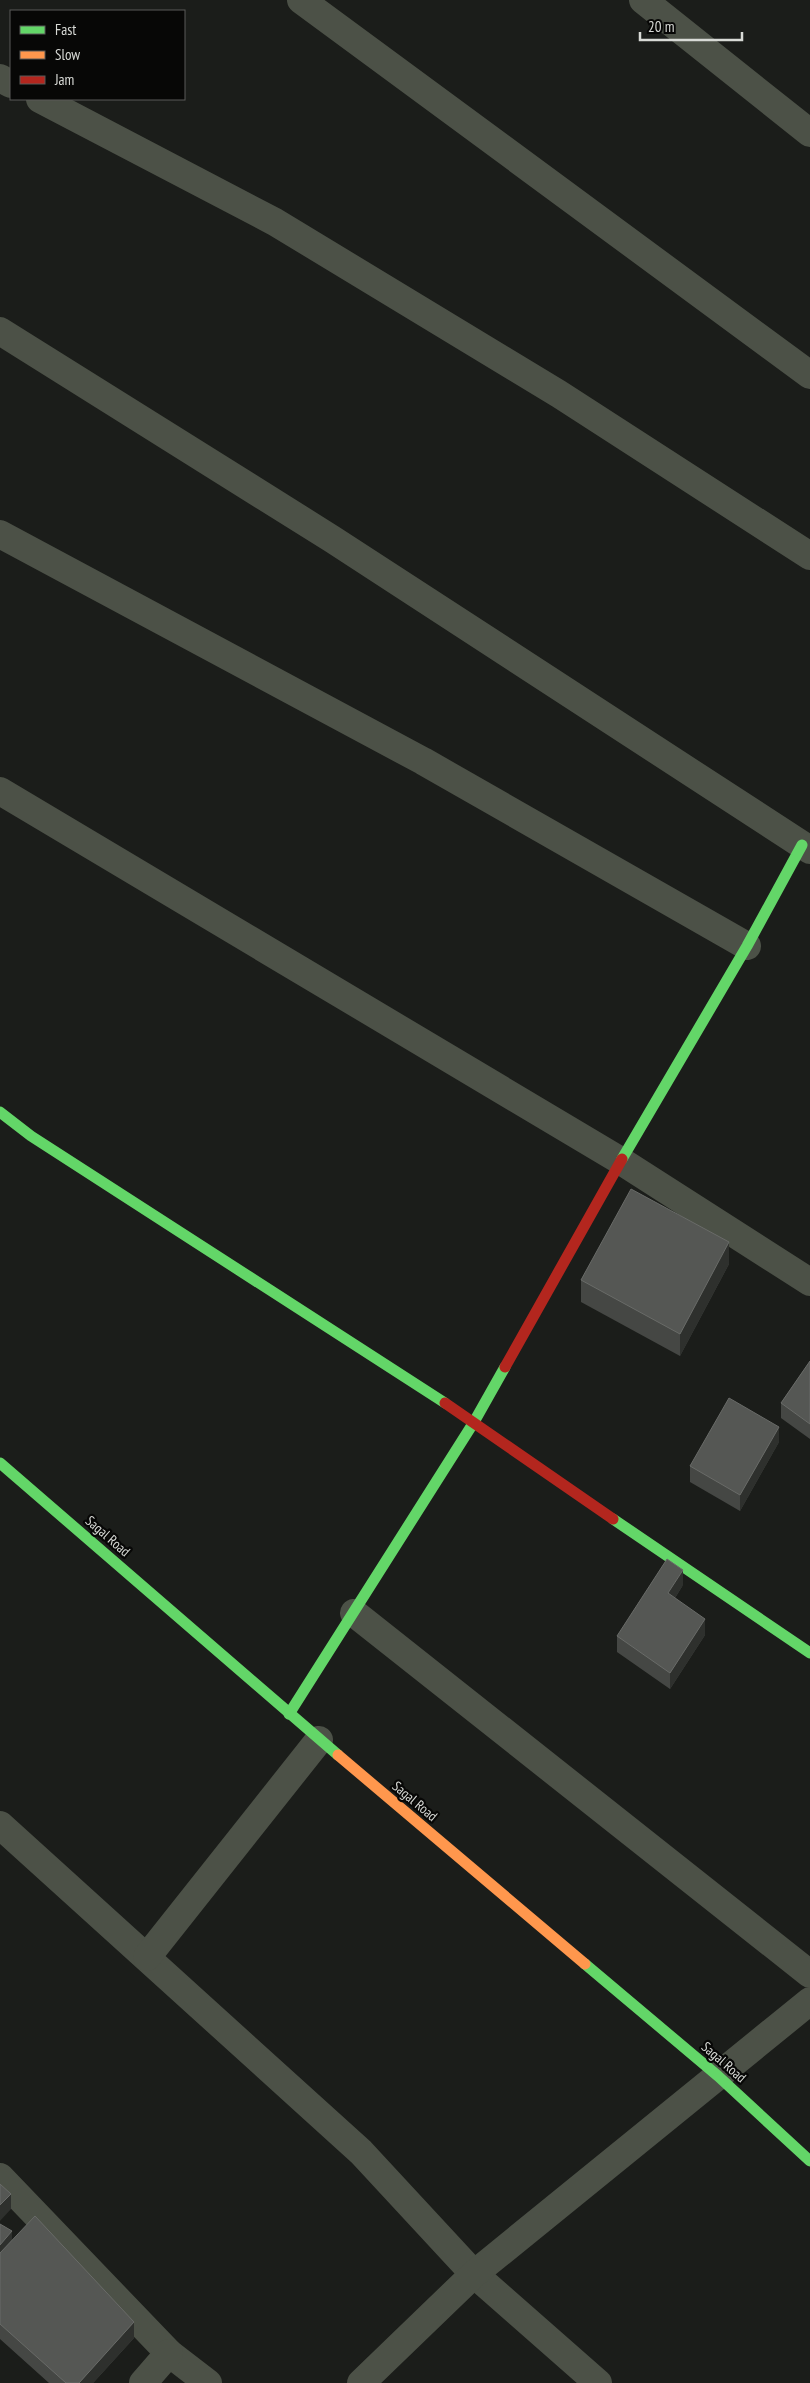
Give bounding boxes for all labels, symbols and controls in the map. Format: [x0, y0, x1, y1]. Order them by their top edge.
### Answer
legend [10, 10, 185, 100]
scale bar [640, 10, 742, 42]
text: 20 m [648, 17, 674, 36]
text: Fast [55, 20, 76, 39]
text: Slow [55, 45, 80, 64]
text: Jam [54, 70, 74, 89]
street label: Sagal Road [82, 1512, 134, 1560]
street label: Sagal Road [389, 1777, 441, 1825]
street label: Sagal Road [698, 2038, 750, 2086]

